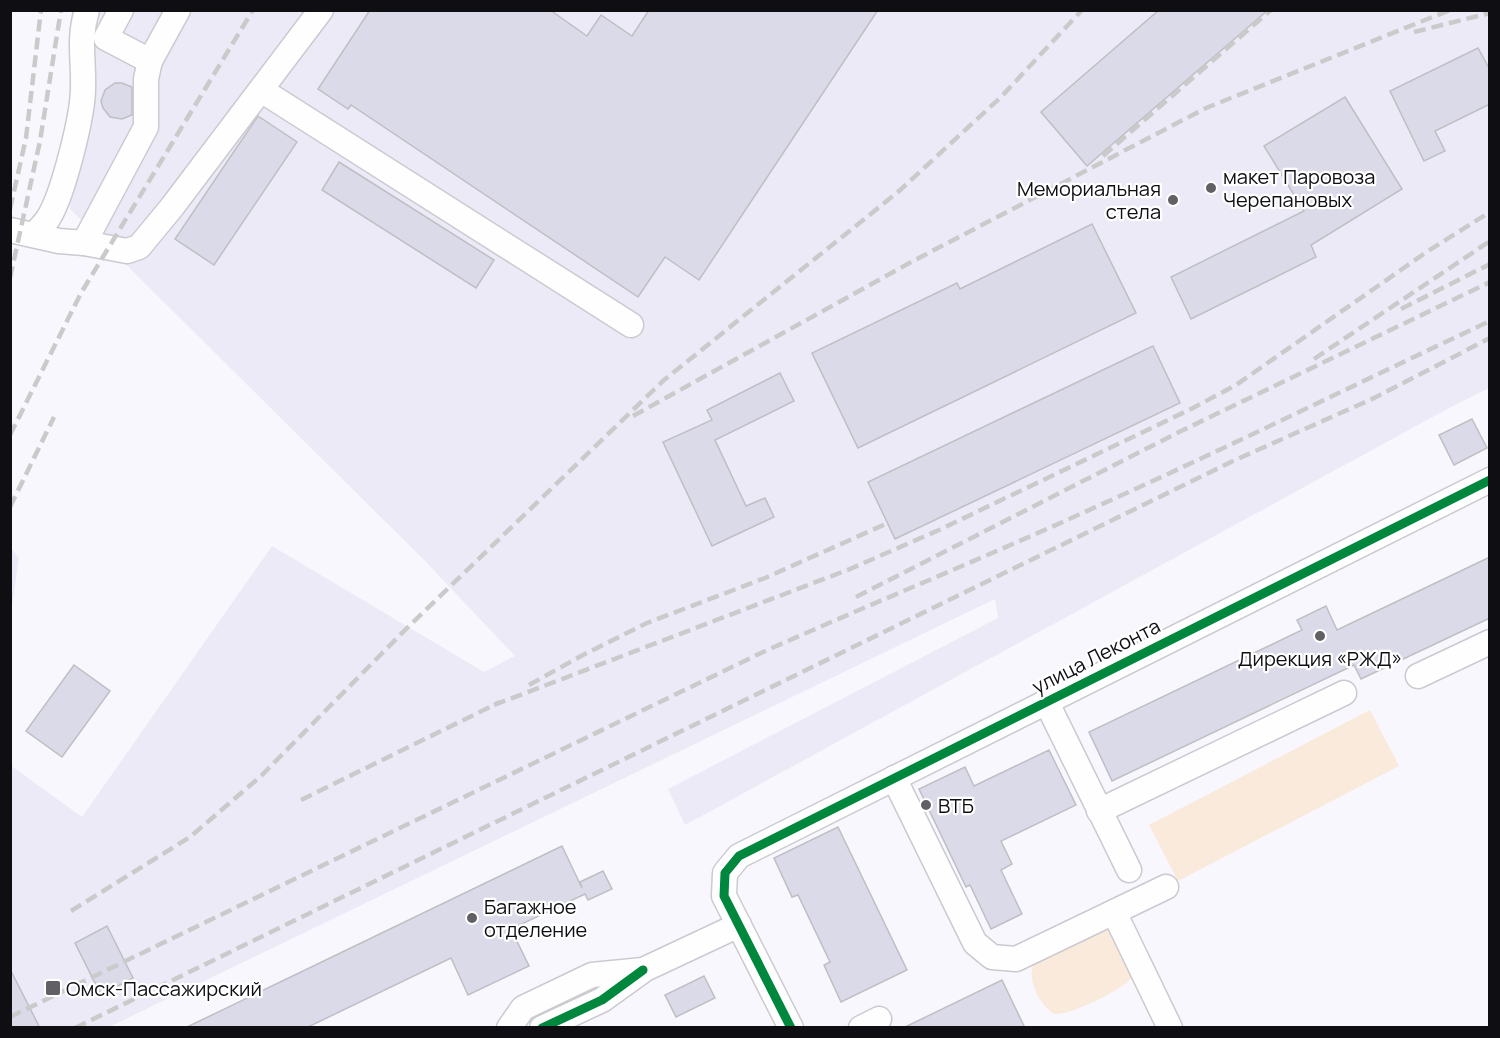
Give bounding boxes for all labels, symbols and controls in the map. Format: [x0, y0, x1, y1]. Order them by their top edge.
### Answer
place label: макет Паровоза Черепановых [1223, 163, 1375, 213]
place label: Мемориальная стела [1017, 175, 1161, 225]
marker: макет Паровоза Черепановых [1204, 181, 1218, 195]
marker: Мемориальная стела [1166, 193, 1180, 207]
street label: улица Леконта [1027, 612, 1165, 700]
marker: Дирекция «РЖД» [1313, 629, 1327, 643]
place label: Дирекция «РЖД» [1238, 645, 1402, 672]
place label: ВТБ [938, 792, 974, 819]
marker: ВТБ [919, 798, 933, 812]
place label: Багажное отделение [484, 893, 587, 943]
marker: Багажное отделение [465, 911, 479, 925]
place label: Омск-Пассажирский [66, 975, 262, 1002]
marker: Омск-Пассажирский [44, 979, 62, 997]

